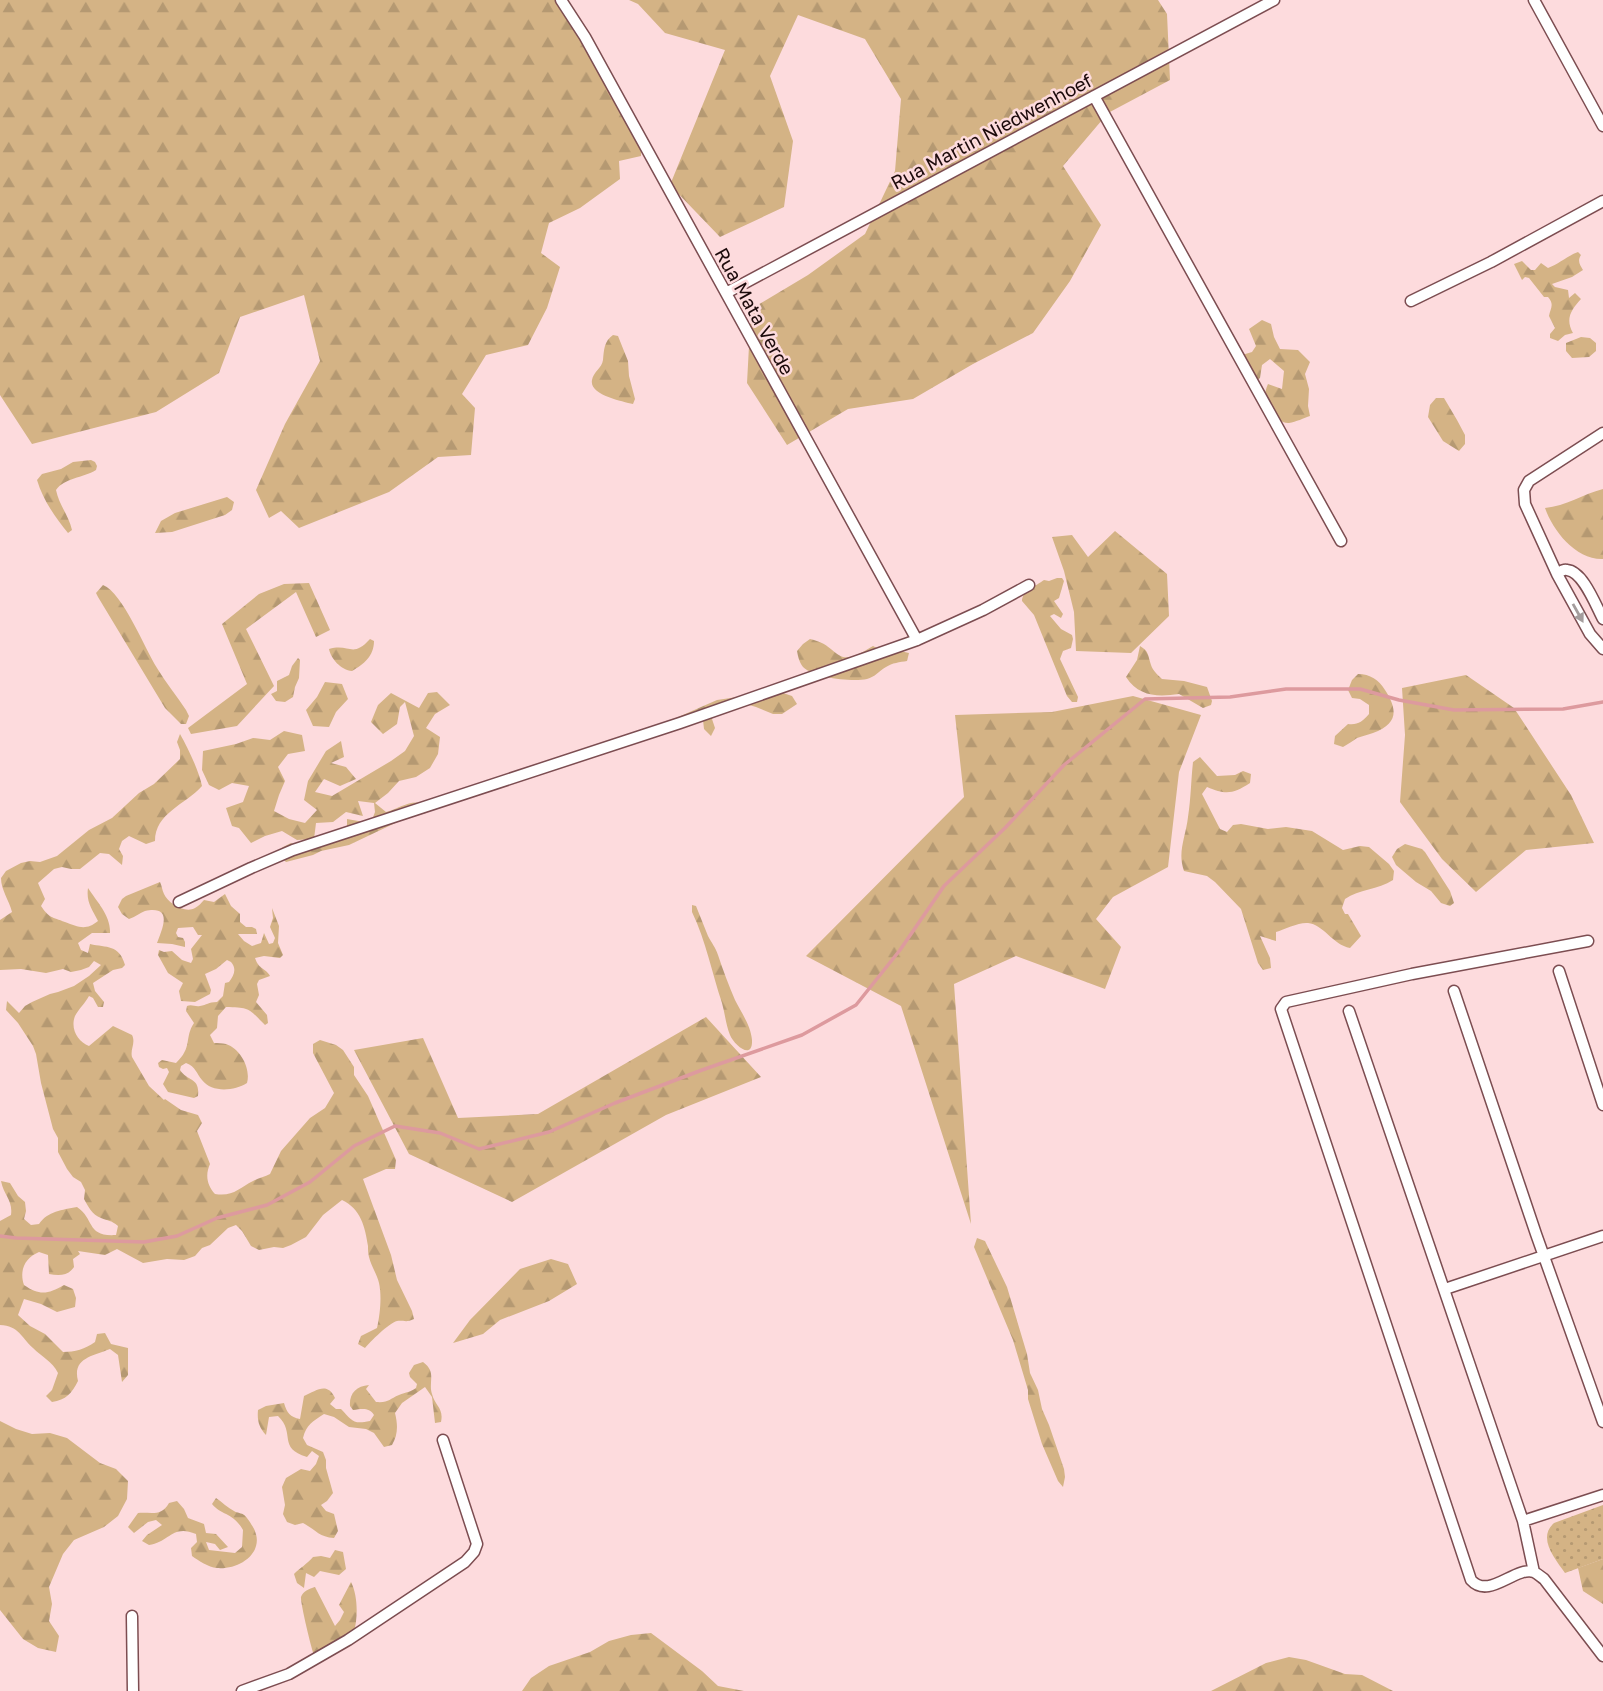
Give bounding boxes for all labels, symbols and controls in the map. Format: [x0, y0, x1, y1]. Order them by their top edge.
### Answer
street label: Rua Martin Niedwenhoef [886, 68, 1096, 194]
street label: Rua Mata Verde [711, 243, 799, 379]
one-way arrow [1572, 603, 1584, 623]

